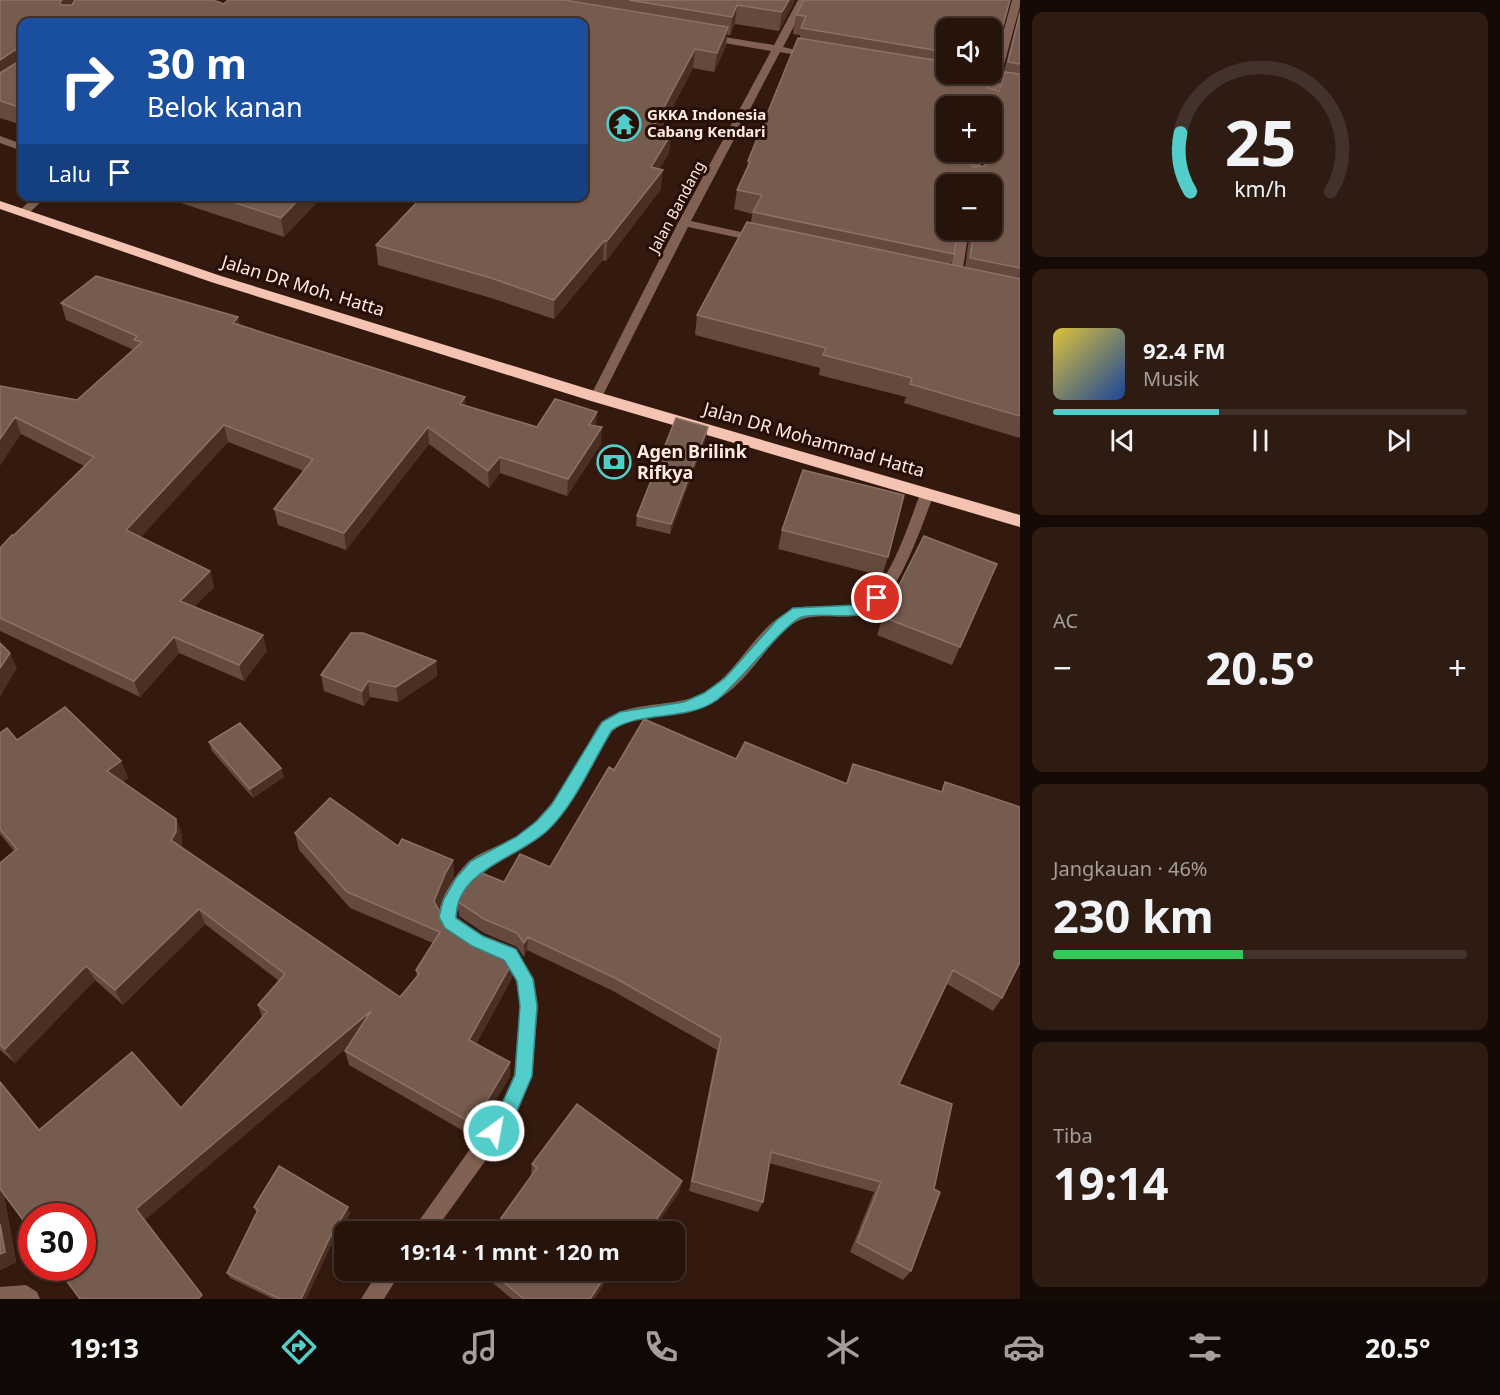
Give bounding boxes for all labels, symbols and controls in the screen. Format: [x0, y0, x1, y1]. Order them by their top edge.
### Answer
map controls [936, 18, 1002, 240]
button: sound [936, 18, 1002, 84]
text: 30 m [147, 34, 247, 91]
icon: right [48, 42, 126, 120]
text: Belok kanan [147, 88, 303, 125]
button: + [936, 96, 1002, 162]
text: 25 [1224, 99, 1296, 184]
place label: GKKA Indonesia Cabang Kendari [647, 104, 766, 141]
temple icon: GKKA Indonesia Cabang Kendari [606, 106, 642, 142]
icon: arrive [103, 156, 136, 189]
street label: Jalan Bandang [643, 157, 709, 258]
text: Lalu [48, 158, 91, 188]
button: − [936, 174, 1002, 240]
text: km/h [1234, 174, 1286, 203]
street label: Jalan DR Moh. Hatta [217, 248, 388, 321]
text: 92.4 FM [1143, 335, 1225, 365]
text: Musik [1143, 365, 1199, 392]
street label: Jalan DR Mohammad Hatta [699, 395, 928, 482]
icon: previous [1106, 424, 1139, 457]
icon: pause [1244, 424, 1277, 457]
icon: next [1382, 424, 1415, 457]
place label: Agen Brilink Rifkya [637, 439, 748, 484]
bank icon: Agen Brilink Rifkya [596, 444, 632, 480]
pin [851, 572, 902, 623]
icon: arrive [860, 581, 893, 614]
text: AC [1053, 607, 1078, 634]
text: 20.5° [1206, 637, 1314, 698]
text: − [1053, 645, 1072, 690]
text: + [1448, 645, 1467, 690]
text: Jangkauan · 46% [1053, 855, 1207, 882]
text: 230 km [1053, 885, 1214, 946]
position arrow [462, 1099, 526, 1163]
text: Tiba [1053, 1122, 1093, 1149]
text: 19:14 [1053, 1152, 1169, 1213]
speed limit sign: 30 [18, 1203, 96, 1281]
text: 19:14 · 1 mnt · 120 m [399, 1236, 620, 1266]
icon: directions [278, 1326, 320, 1368]
icon: music [459, 1326, 501, 1368]
icon: phone [640, 1326, 682, 1368]
icon: climate [822, 1326, 864, 1368]
icon: car [1003, 1326, 1045, 1368]
icon: filters [1184, 1326, 1226, 1368]
text: 19:13 [70, 1329, 139, 1366]
text: 20.5° [1365, 1329, 1430, 1366]

